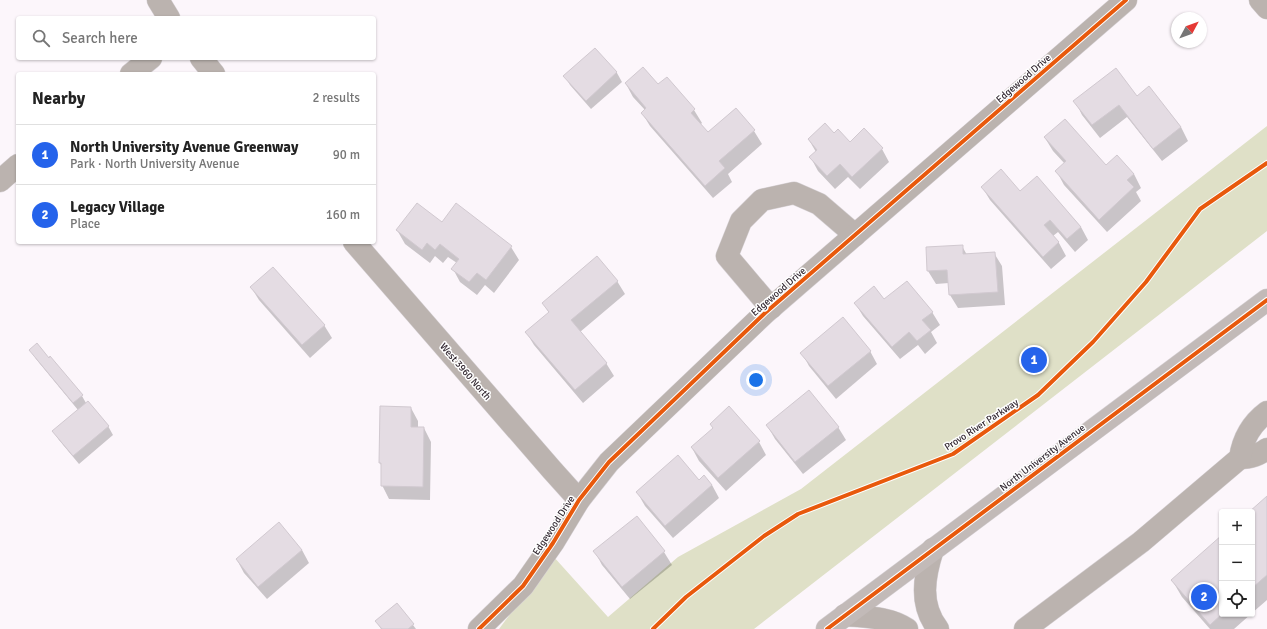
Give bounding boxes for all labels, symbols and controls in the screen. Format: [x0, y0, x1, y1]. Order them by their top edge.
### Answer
north arrow [1171, 12, 1207, 48]
search box [16, 16, 376, 60]
icon: search [30, 27, 52, 49]
text: Search here [62, 29, 138, 47]
street label: Edgewood Drive [994, 52, 1053, 106]
text: Nearby [32, 88, 85, 109]
text: 2 results [312, 90, 360, 106]
text: North University Avenue Greenway [70, 138, 298, 156]
text: 1 [41, 147, 49, 163]
text: 90 m [333, 147, 360, 163]
text: Park · North University Avenue [70, 156, 239, 172]
text: Legacy Village [70, 198, 165, 216]
text: 2 [41, 207, 49, 223]
text: 160 m [326, 207, 360, 223]
text: Place [70, 216, 100, 232]
street label: Edgewood Drive [749, 265, 808, 319]
street label: West 3960 North [437, 341, 493, 403]
pin: 1 [1021, 345, 1047, 375]
your location [746, 370, 766, 390]
street label: Provo River Parkway [942, 396, 1021, 453]
street label: North University Avenue [998, 422, 1088, 494]
street label: Edgewood Drive [530, 494, 577, 557]
map controls [1219, 509, 1255, 617]
button: + [1219, 509, 1255, 545]
button: − [1219, 545, 1255, 581]
button: locate [1219, 581, 1255, 617]
pin: 2 [1191, 582, 1217, 612]

